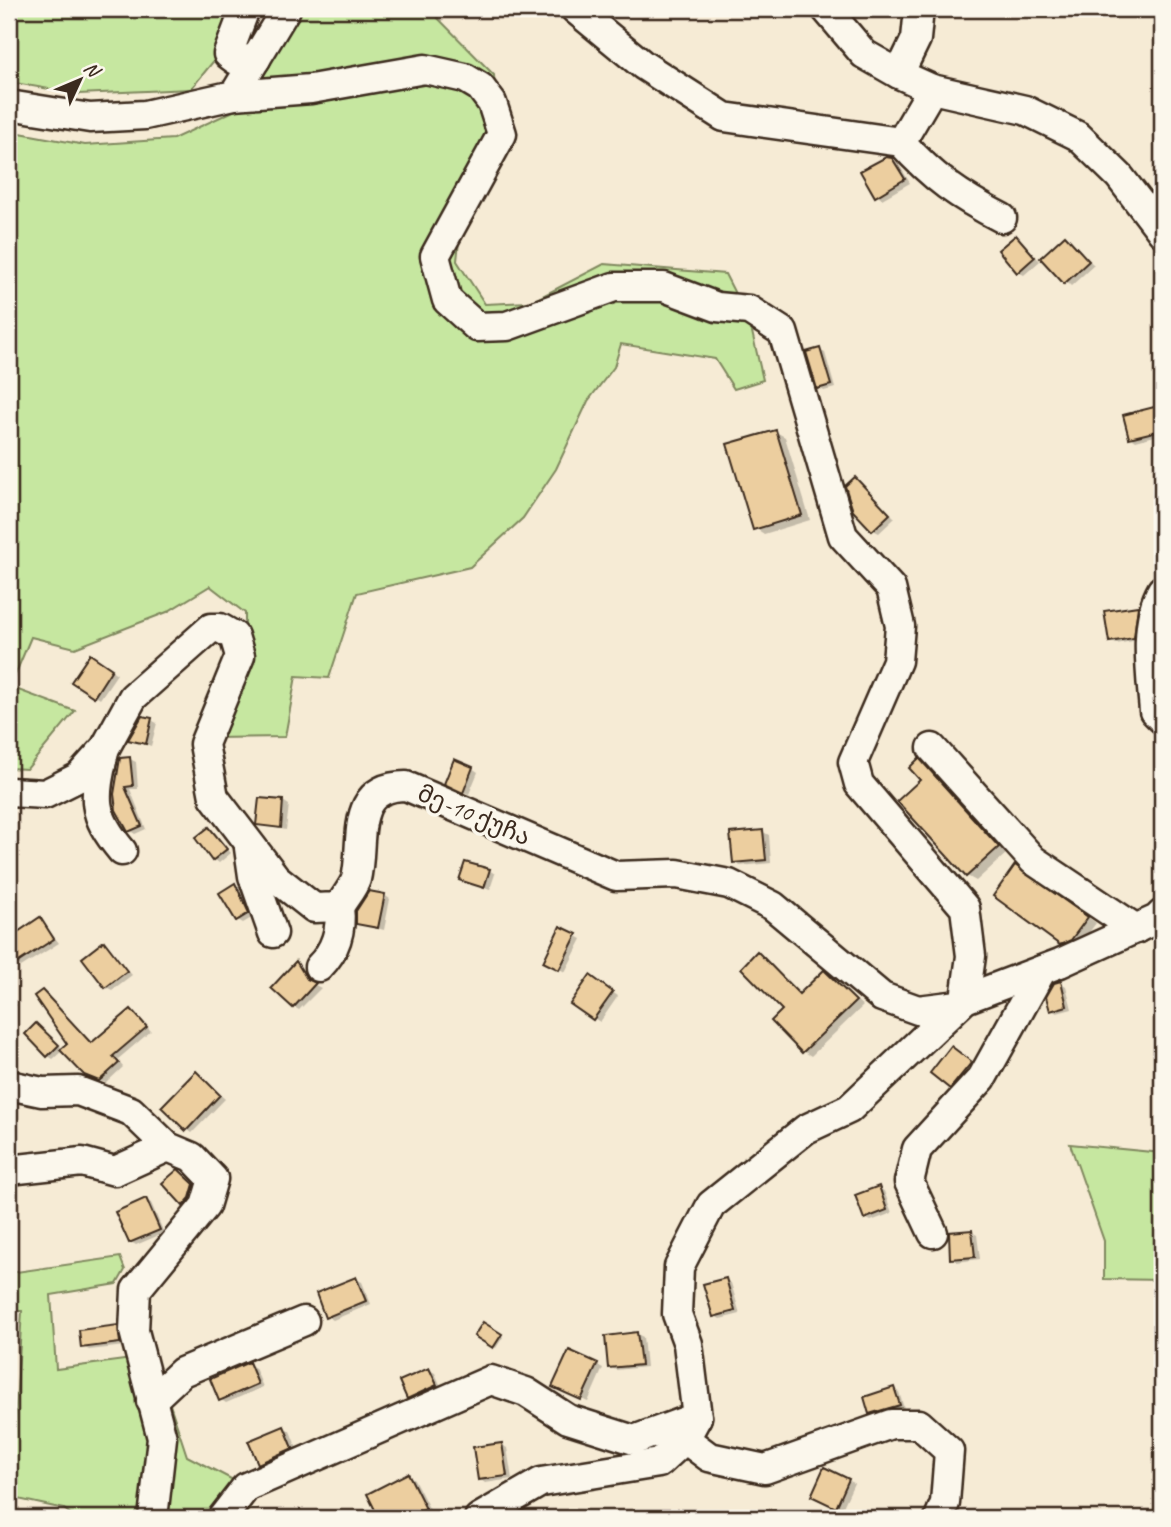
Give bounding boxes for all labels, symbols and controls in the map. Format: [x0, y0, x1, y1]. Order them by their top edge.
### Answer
north arrow [46, 46, 116, 116]
text: N [79, 56, 106, 84]
street label: მე-10 ქუჩა [413, 778, 535, 852]

